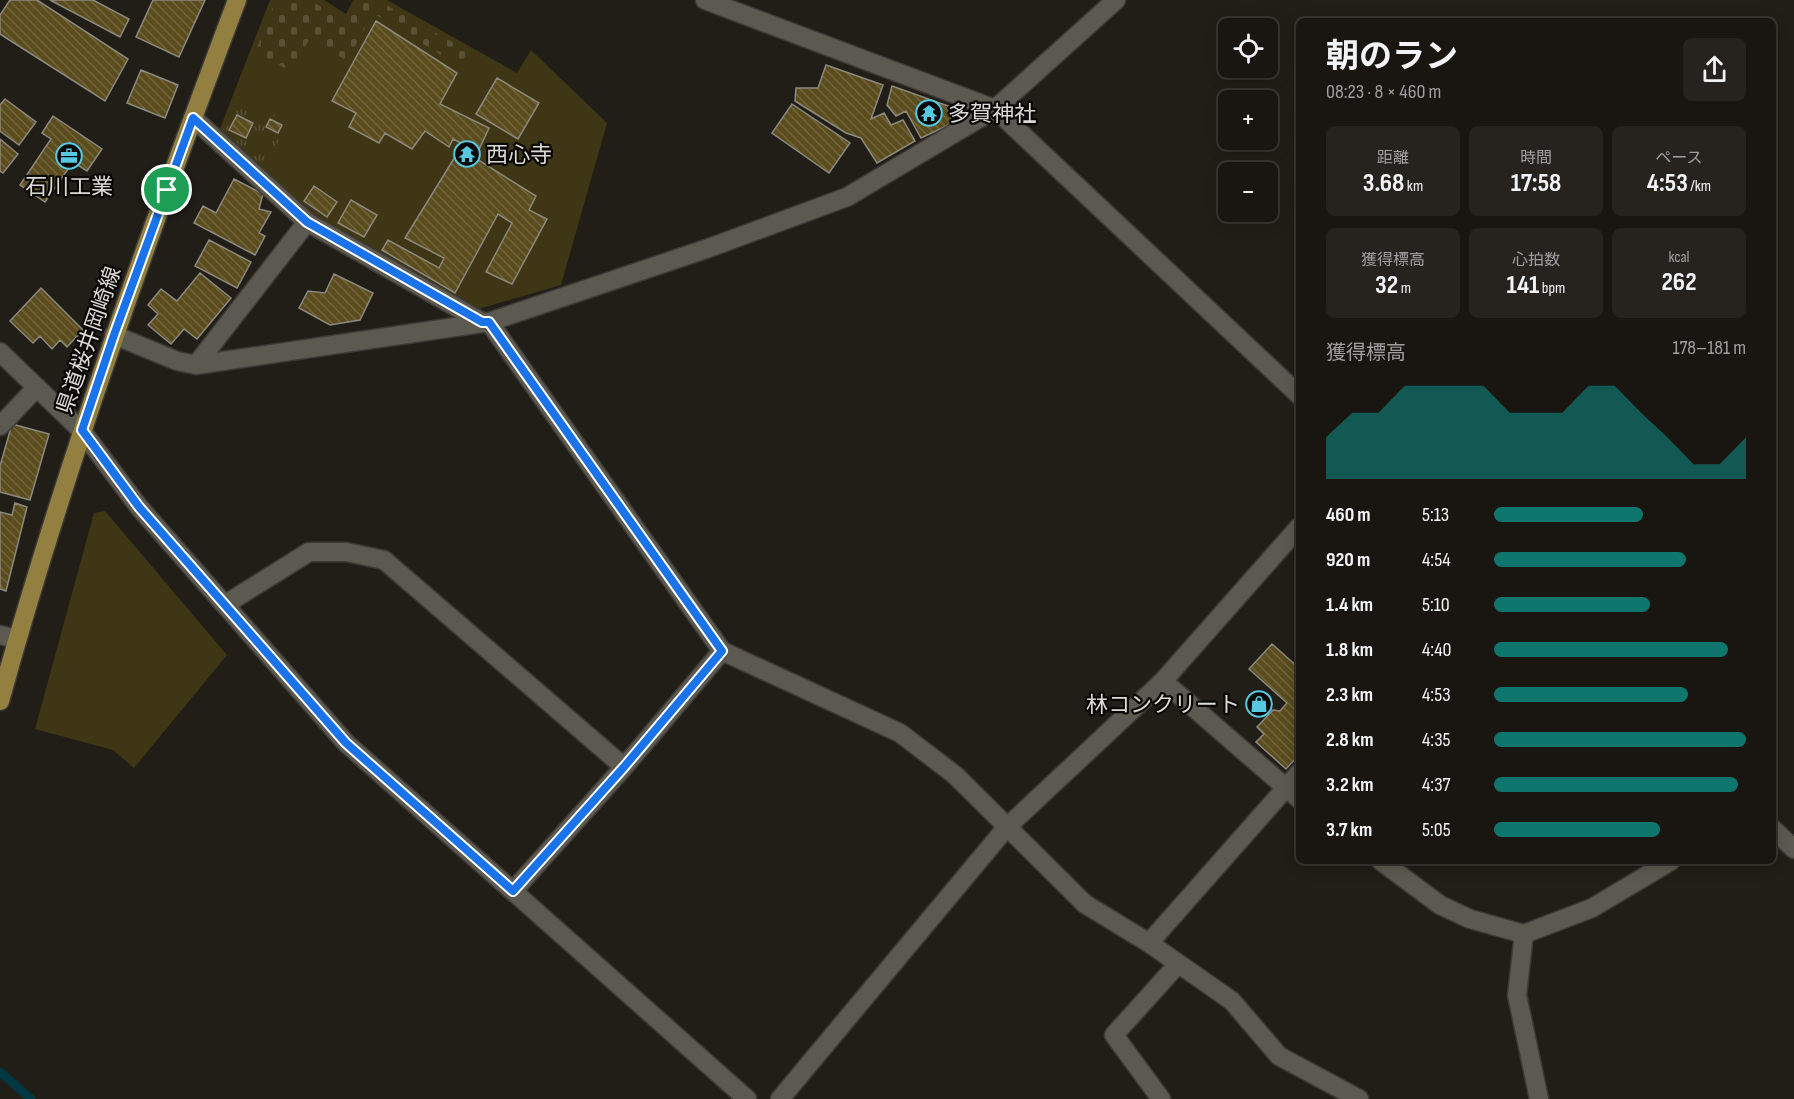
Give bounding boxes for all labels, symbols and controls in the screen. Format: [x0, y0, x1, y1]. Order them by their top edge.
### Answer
map controls [1218, 18, 1278, 222]
button: locate [1218, 18, 1278, 78]
text: 朝のラン [1326, 37, 1458, 77]
button: share [1683, 38, 1746, 101]
text: 08:23 · 8 × 460 m [1326, 80, 1441, 104]
button: + [1218, 90, 1278, 150]
temple icon: 多賀神社 [914, 98, 944, 128]
place label: 多賀神社 [948, 101, 1036, 128]
temple icon: 西心寺 [452, 139, 482, 169]
office icon: 石川工業 [54, 141, 84, 171]
place label: 西心寺 [486, 142, 552, 169]
text: 距離 [1377, 149, 1409, 168]
text: 時間 [1520, 149, 1552, 168]
text: ペース [1655, 149, 1703, 168]
button: − [1218, 162, 1278, 222]
pin [141, 164, 192, 215]
text: 3.68 [1363, 168, 1404, 199]
text: 17:58 [1511, 168, 1561, 199]
text: 4:53 [1647, 168, 1688, 199]
icon: arrive [150, 173, 183, 206]
place label: 石川工業 [25, 174, 113, 201]
text: km [1404, 177, 1423, 196]
text: /km [1688, 177, 1711, 196]
text: kcal [1668, 248, 1690, 267]
text: 獲得標高 [1361, 251, 1425, 270]
text: 心拍数 [1512, 251, 1560, 270]
street label: 県道桜井岡崎線 [52, 263, 127, 418]
text: 262 [1661, 267, 1697, 298]
text: 32 [1375, 270, 1398, 301]
text: 141 [1507, 270, 1539, 301]
text: m [1398, 279, 1411, 298]
text: bpm [1539, 279, 1565, 298]
text: 178–181 m [1672, 336, 1746, 360]
text: 獲得標高 [1326, 341, 1406, 365]
text: 460 m [1326, 503, 1371, 527]
text: 5:13 [1422, 503, 1449, 527]
text: 920 m [1326, 548, 1370, 572]
text: 4:54 [1422, 548, 1451, 572]
text: 1.4 km [1326, 593, 1373, 617]
text: 5:10 [1422, 593, 1450, 617]
text: 1.8 km [1326, 638, 1373, 662]
text: 4:40 [1422, 638, 1451, 662]
text: 2.3 km [1326, 683, 1373, 707]
text: 4:53 [1422, 683, 1451, 707]
shop icon: 林コンクリート [1244, 689, 1274, 719]
place label: 林コンクリート [1086, 692, 1240, 719]
text: 2.8 km [1326, 728, 1374, 752]
text: 4:35 [1422, 728, 1451, 752]
text: 3.2 km [1326, 773, 1374, 797]
text: 4:37 [1422, 773, 1451, 797]
text: 3.7 km [1326, 818, 1372, 842]
text: 5:05 [1422, 818, 1451, 842]

